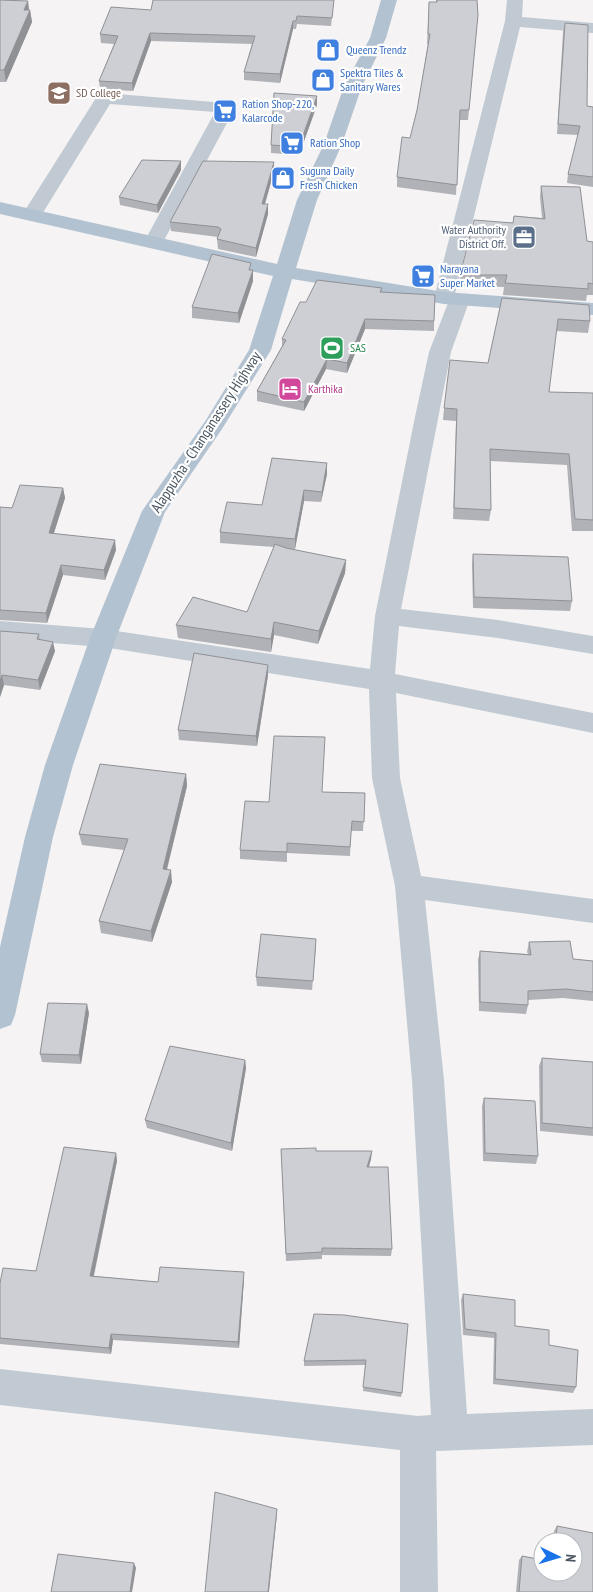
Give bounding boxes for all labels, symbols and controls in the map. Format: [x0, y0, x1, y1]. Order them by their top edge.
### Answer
shop icon: Queenz Trendz [315, 37, 341, 63]
place label: Queenz Trendz [346, 42, 407, 57]
place label: Spektra Tiles & Sanitary Wares [340, 65, 404, 94]
shop icon: Spektra Tiles & Sanitary Wares [310, 67, 336, 93]
school or university icon: SD College [46, 80, 72, 106]
place label: SD College [76, 85, 121, 100]
place label: Ration Shop-220, Kalarcode [242, 96, 314, 125]
supermarket icon: Ration Shop-220, Kalarcode [212, 98, 238, 124]
supermarket icon: Ration Shop [279, 130, 305, 156]
place label: Ration Shop [310, 135, 360, 150]
place label: Suguna Daily Fresh Chicken [300, 163, 358, 192]
shop icon: Suguna Daily Fresh Chicken [270, 165, 296, 191]
place label: Water Authority District Off. [442, 222, 506, 251]
office icon: Water Authority District Off. [511, 224, 537, 250]
place label: Narayana Super Market [440, 261, 496, 290]
supermarket icon: Narayana Super Market [410, 263, 436, 289]
sports icon: SAS [319, 335, 345, 361]
place label: SAS [350, 340, 366, 355]
street label: Alappuzha - Changanassery Highway [146, 347, 265, 516]
hotel icon: Karthika [277, 376, 303, 402]
place label: Karthika [308, 381, 343, 396]
north arrow [533, 1532, 583, 1582]
text: N [562, 1554, 580, 1563]

